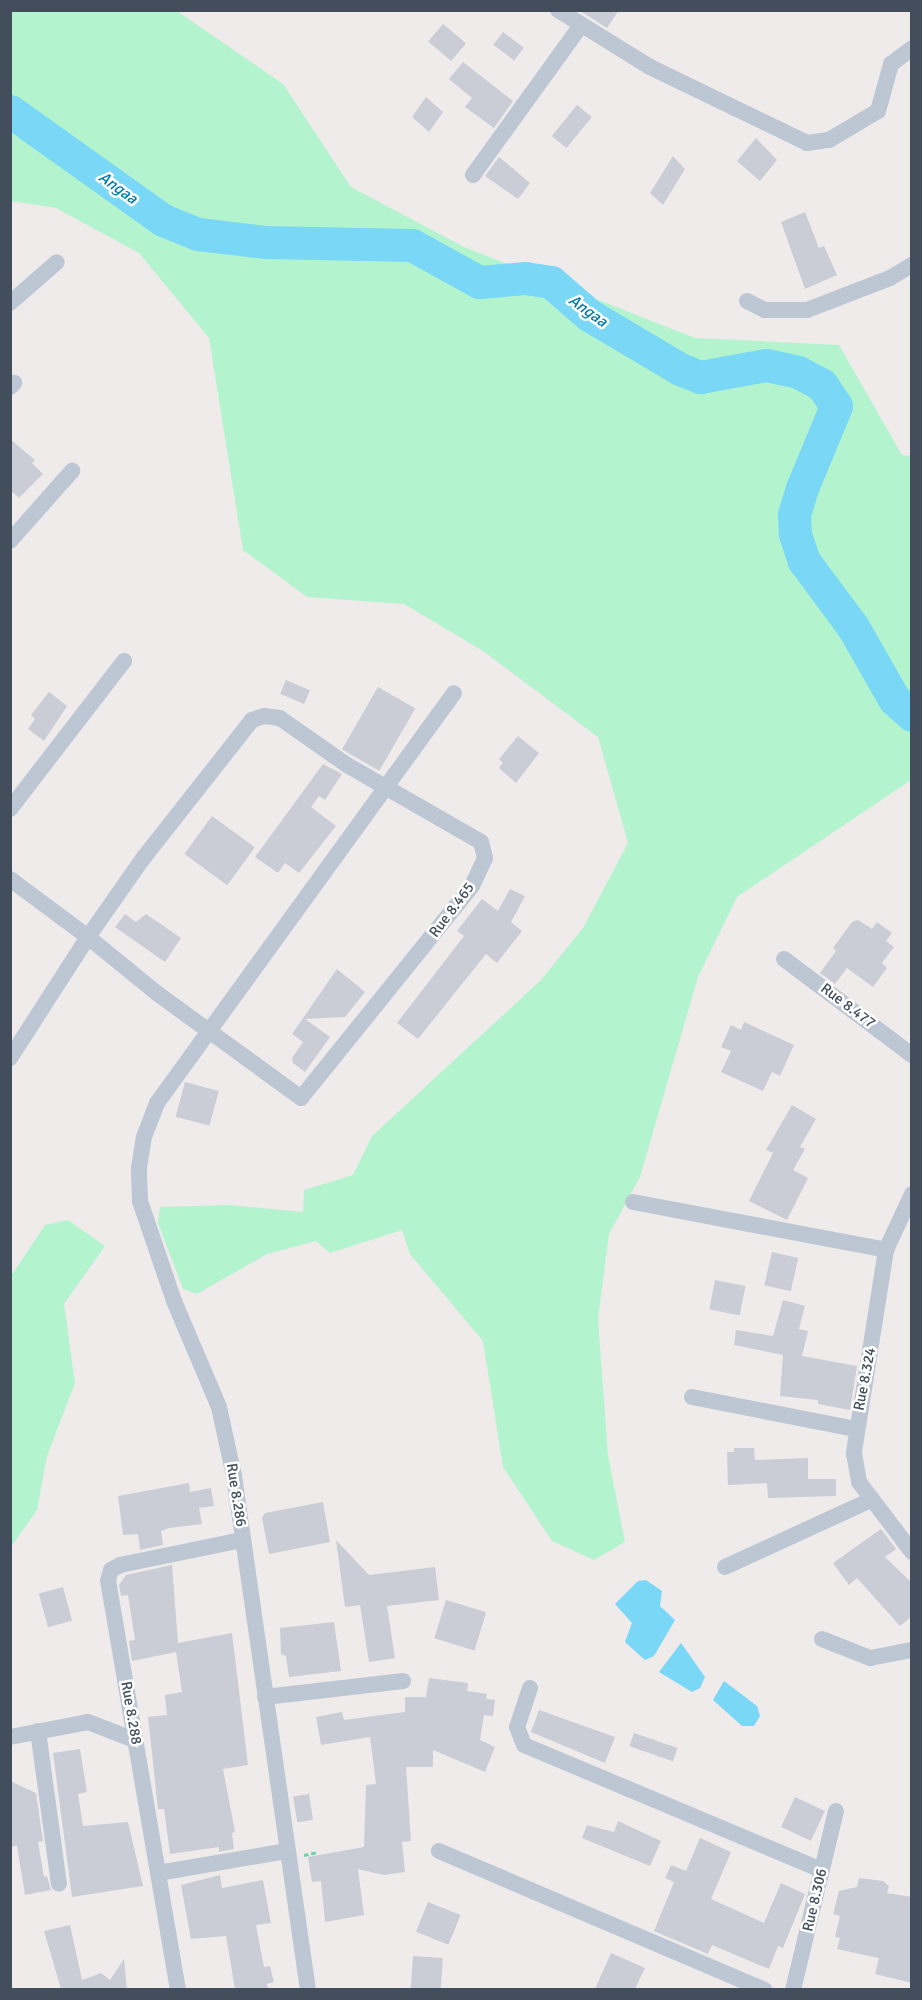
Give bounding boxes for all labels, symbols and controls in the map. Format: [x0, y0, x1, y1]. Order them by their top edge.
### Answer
water label: Angaa [95, 168, 141, 208]
water label: Angaa [565, 291, 611, 331]
street label: Rue 8.465 [426, 879, 478, 941]
street label: Rue 8.477 [817, 980, 879, 1032]
street label: Rue 8.324 [850, 1346, 880, 1412]
street label: Rue 8.286 [222, 1462, 250, 1528]
street label: Rue 8.288 [117, 1680, 145, 1746]
street label: Rue 8.306 [799, 1867, 831, 1933]

